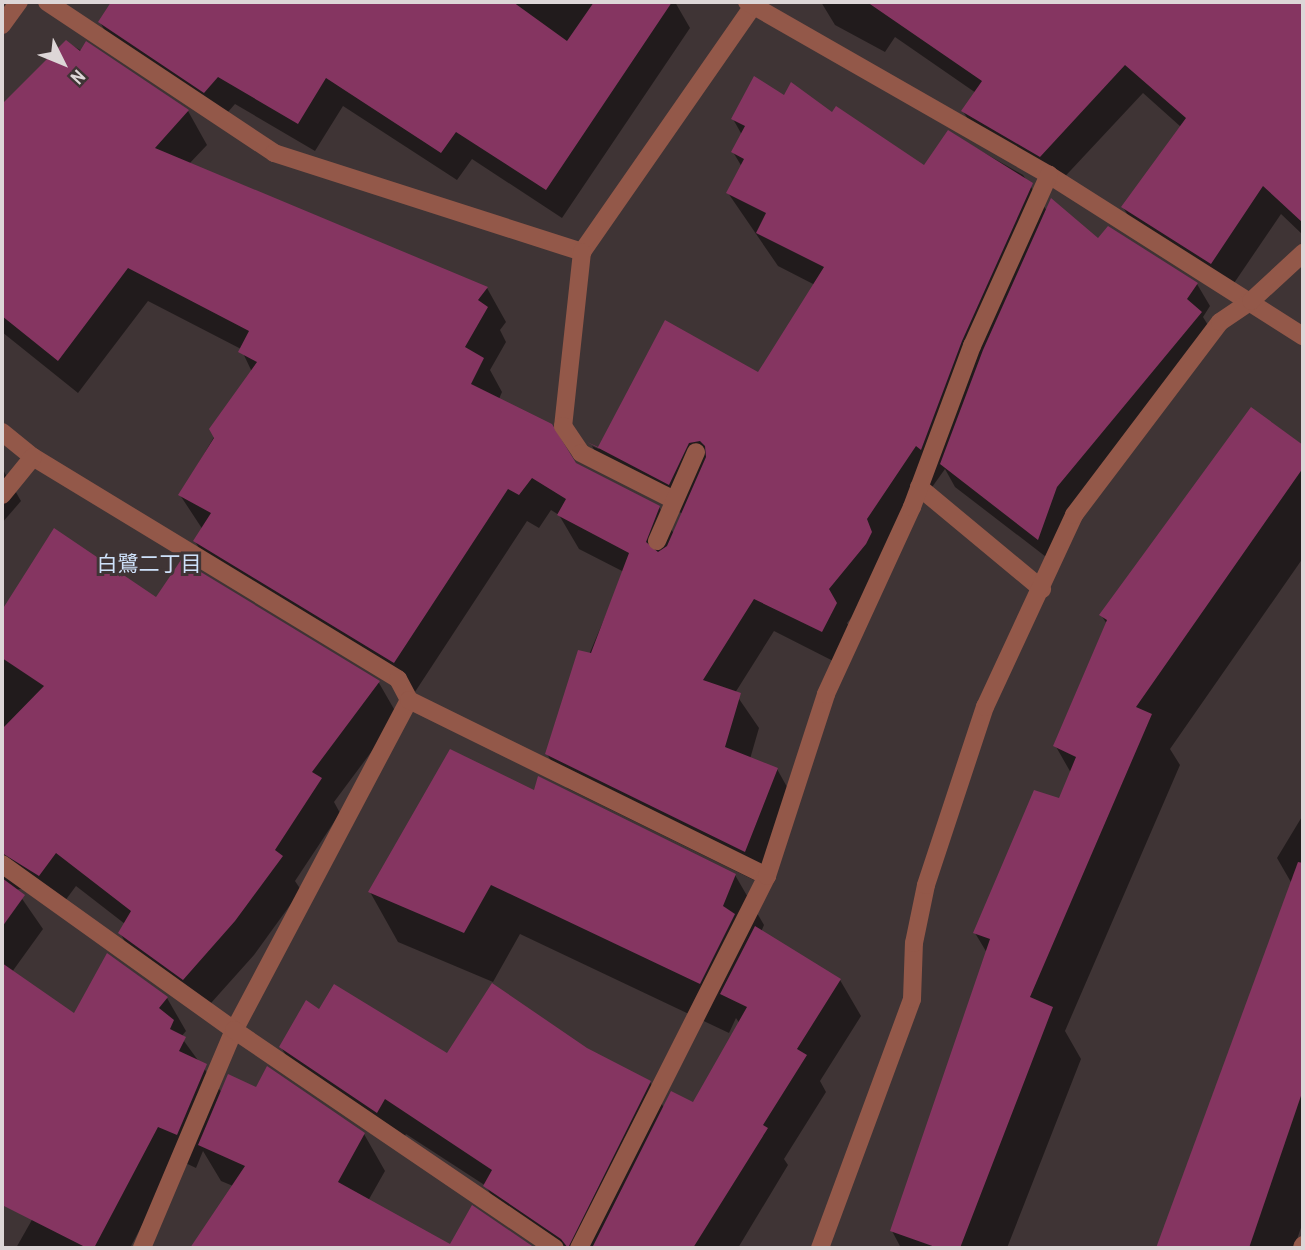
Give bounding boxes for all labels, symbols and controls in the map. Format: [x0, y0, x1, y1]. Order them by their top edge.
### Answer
north arrow [28, 28, 98, 98]
text: N [65, 64, 92, 90]
district label: 白鷺二丁目 [97, 551, 201, 577]

